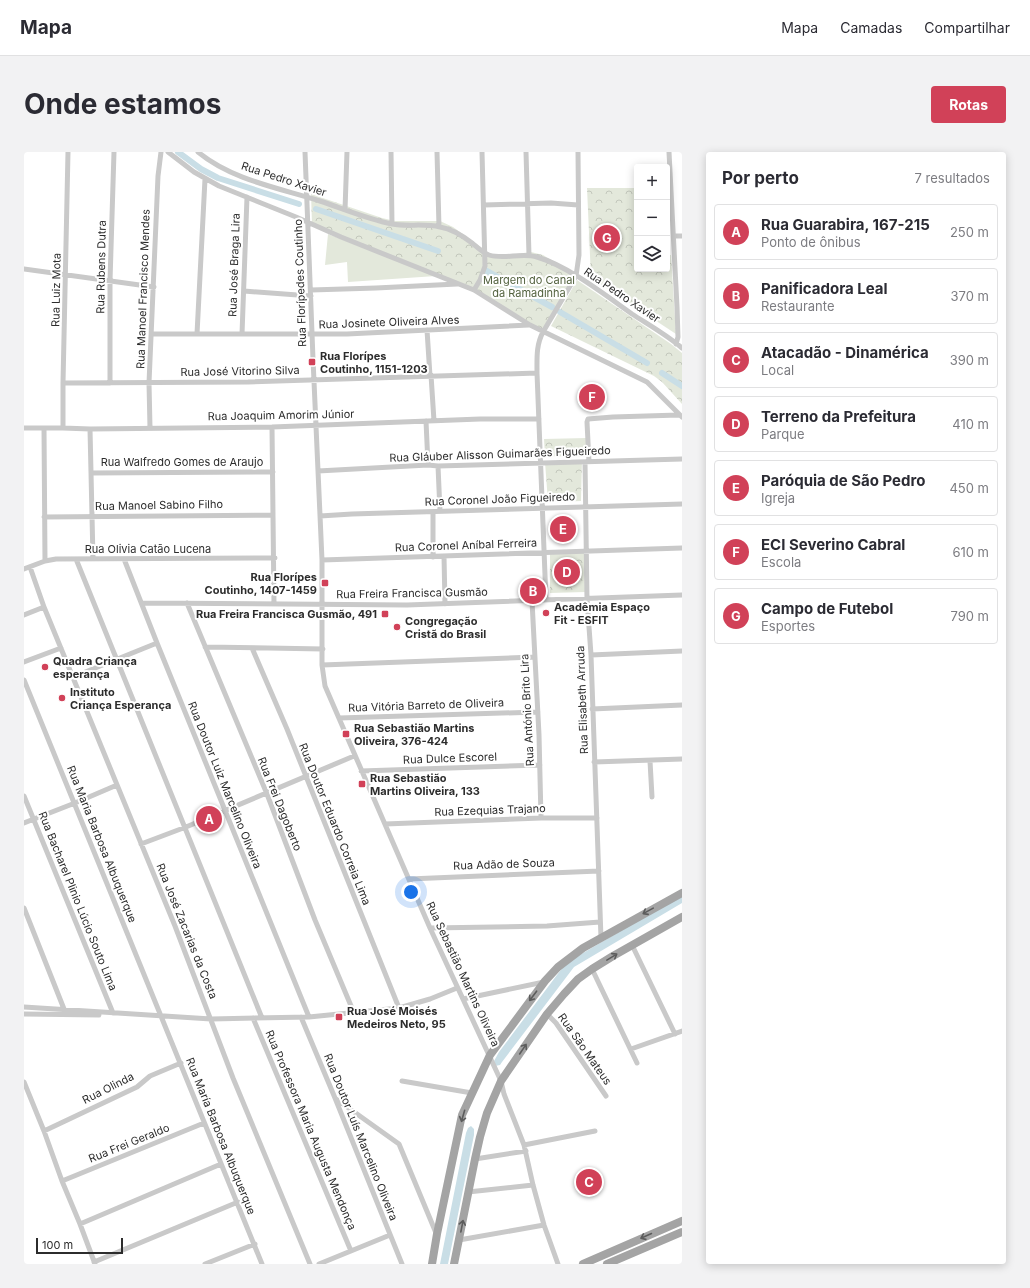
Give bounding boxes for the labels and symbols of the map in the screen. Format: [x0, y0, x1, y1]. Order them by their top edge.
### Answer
street label: Rua Pedro Xavier [240, 159, 328, 199]
street label: Rua Manoel Francisco Mendes [133, 209, 153, 369]
street label: Rua José Braga Lira [225, 213, 243, 317]
street label: Rua Florípedes Coutinho [291, 219, 309, 347]
street label: Rua Rubens Dutra [93, 220, 109, 314]
pin: G [594, 223, 620, 253]
street label: Rua Luiz Mota [48, 253, 64, 327]
street label: Rua Pedro Xavier [581, 264, 663, 326]
park label: Margem do Canal da Ramadinha [483, 273, 575, 300]
street label: Rua Josinete Oliveira Alves [318, 313, 460, 331]
place label: Rua Florípes Coutinho, 1151-1203 [320, 349, 428, 376]
marker: Rua Florípes Coutinho, 1151-1203 [307, 357, 317, 367]
street label: Rua José Vitorino Silva [180, 363, 300, 379]
pin: F [579, 382, 605, 412]
street label: Rua Joaquim Amorim Júnior [207, 407, 355, 423]
street label: Rua Gláuber Alisson Guimarães Figueiredo [389, 443, 611, 465]
street label: Rua Walfredo Gomes de Araujo [101, 455, 264, 469]
street label: Rua Coronel João Figueiredo [424, 489, 576, 509]
street label: Rua Manoel Sabino Filho [95, 497, 224, 513]
pin: E [550, 514, 576, 544]
street label: Rua Coronel Aníbal Ferreira [395, 536, 537, 554]
street label: Rua Olivia Catão Lucena [85, 542, 211, 556]
pin: D [554, 557, 580, 587]
place label: Rua Florípes Coutinho, 1407-1459 [205, 570, 317, 597]
pin: B [520, 576, 546, 606]
marker: Rua Florípes Coutinho, 1407-1459 [320, 578, 330, 588]
street label: Rua Freira Francisca Gusmão [336, 585, 488, 601]
place label: Acadêmia Espaço Fit - ESFIT [554, 600, 650, 627]
place label: Rua Freira Francisca Gusmão, 491 [196, 607, 377, 621]
marker: Acadêmia Espaço Fit - ESFIT [541, 608, 551, 618]
marker: Rua Freira Francisca Gusmão, 491 [380, 609, 390, 619]
place label: Congregação Cristã do Brasil [405, 614, 486, 641]
marker: Congregação Cristã do Brasil [392, 622, 402, 632]
street label: Rua Elisabeth Arruda [573, 645, 591, 755]
street label: Rua António Brito Lira [517, 653, 537, 767]
place label: Quadra Criança esperança [53, 654, 137, 681]
marker: Quadra Criança esperança [40, 662, 50, 672]
place label: Instituto Criança Esperança [70, 685, 171, 712]
marker: Instituto Criança Esperança [57, 693, 67, 703]
street label: Rua Vitória Barreto de Oliveira [348, 695, 504, 715]
street label: Rua Doutor Luiz Marcelino Oliveira [185, 699, 265, 871]
place label: Rua Sebastião Martins Oliveira, 376-424 [354, 721, 475, 748]
marker: Rua Sebastião Martins Oliveira, 376-424 [341, 729, 351, 739]
street label: Rua Doutor Eduardo Correia Lima [296, 741, 374, 907]
street label: Rua Dulce Escorel [403, 749, 497, 767]
street label: Rua Frei Dagoberto [255, 755, 305, 853]
street label: Rua Maria Barbosa Albuquerque [64, 763, 140, 925]
place label: Rua Sebastião Martins Oliveira, 133 [370, 771, 480, 798]
marker: Rua Sebastião Martins Oliveira, 133 [357, 779, 367, 789]
street label: Rua Ezequias Trajano [434, 801, 546, 819]
pin: A [196, 804, 222, 834]
street label: Rua Bacharel Plinio Lúcio Souto Lima [36, 809, 120, 993]
street label: Rua Adão de Souza [453, 855, 555, 873]
street label: Rua José Zacarias da Costa [153, 861, 221, 1001]
your location [401, 882, 421, 902]
street label: Rua Sebastião Martins Oliveira [423, 899, 503, 1049]
one-way arrow [642, 908, 654, 916]
one-way arrow [606, 952, 618, 960]
one-way arrow [529, 991, 538, 1002]
place label: Rua José Moisés Medeiros Neto, 95 [347, 1004, 446, 1031]
street label: Rua São Mateus [555, 1011, 615, 1088]
marker: Rua José Moisés Medeiros Neto, 95 [334, 1012, 344, 1022]
street label: Rua Professora Maria Augusta Mendonça [262, 1028, 360, 1232]
one-way arrow [519, 1044, 527, 1055]
street label: Rua Doutor Luís Marcelino Oliveira [321, 1051, 401, 1223]
street label: Rua María Barbosa Albuquerque [183, 1055, 259, 1217]
street label: Rua Olinda [80, 1069, 136, 1107]
one-way arrow [459, 1109, 466, 1122]
street label: Rua Frei Geraldo [86, 1120, 172, 1166]
pin: C [576, 1167, 602, 1197]
one-way arrow [458, 1220, 466, 1233]
one-way arrow [641, 1233, 653, 1241]
scale bar [36, 1236, 123, 1255]

